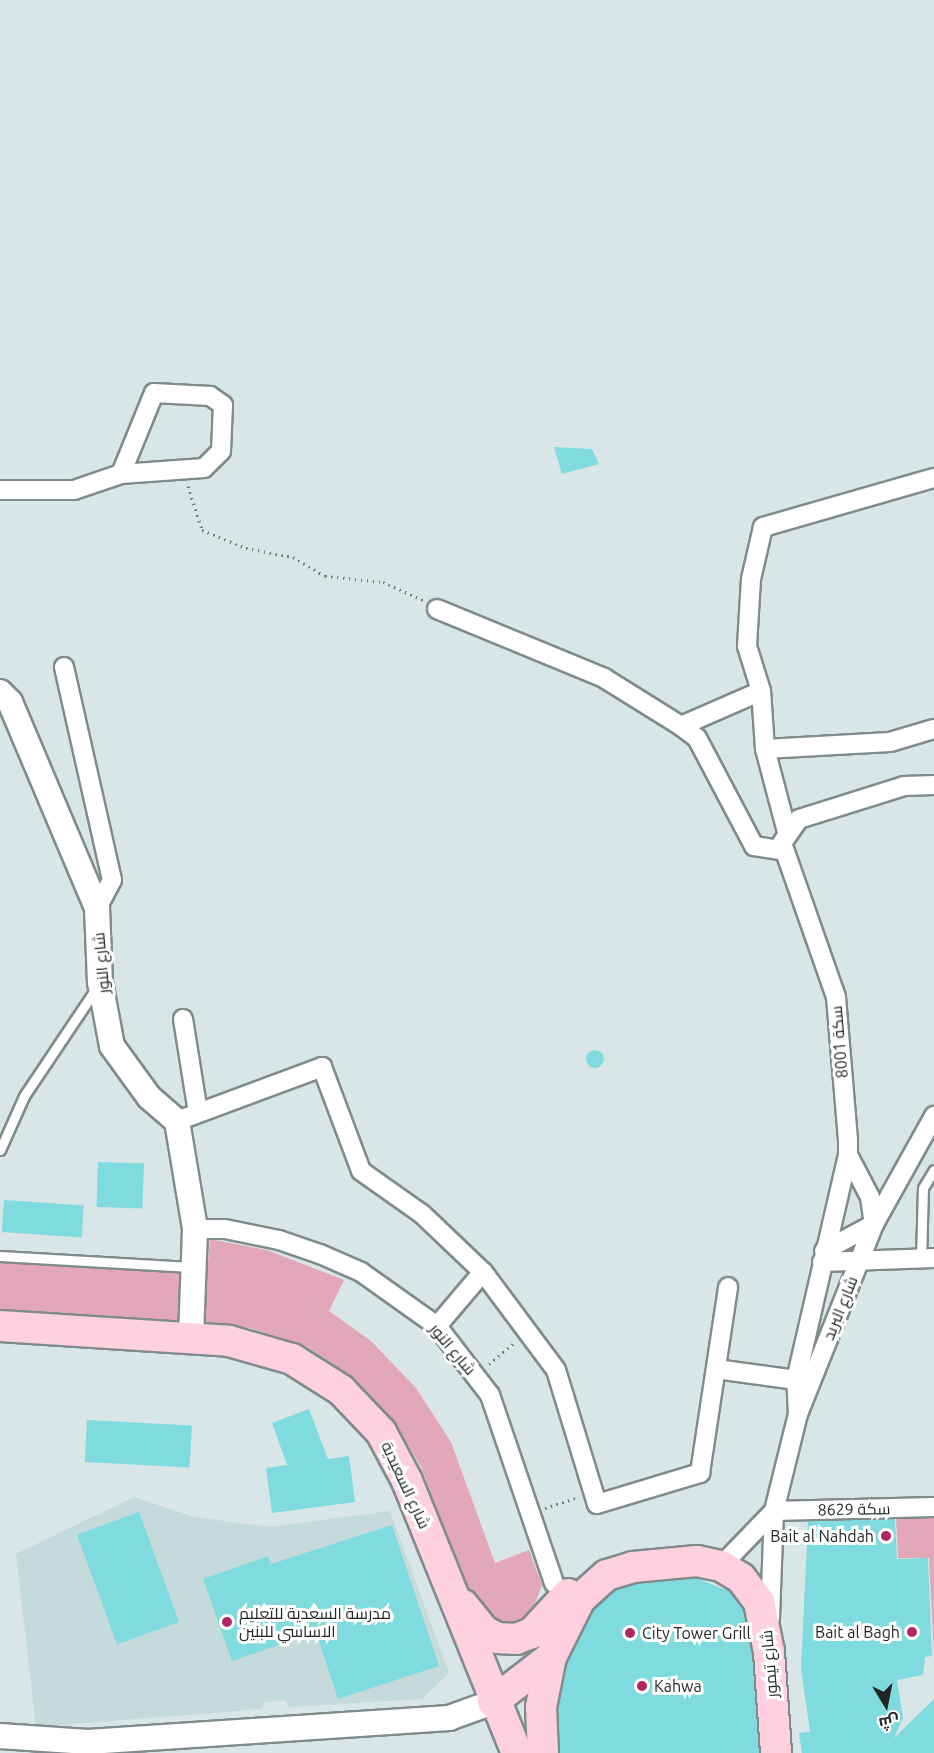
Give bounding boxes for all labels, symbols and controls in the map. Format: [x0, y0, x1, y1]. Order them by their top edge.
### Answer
street label: شارع النور [89, 932, 113, 994]
street label: سكة 8001 [826, 1005, 852, 1079]
street label: شارع البريد [819, 1273, 861, 1343]
street label: شارع النور [426, 1319, 480, 1379]
street label: شارع السعيدية [377, 1438, 435, 1532]
street label: سكة 8629 [817, 1499, 891, 1519]
place label: Bait al Nahdah [770, 1526, 874, 1546]
marker: Bait al Nahdah [879, 1529, 893, 1543]
place label: مدرسة السعدية للتعليم الاساسي للبنين [239, 1603, 391, 1641]
marker: مدرسة السعدية للتعليم الاساسي للبنين [220, 1615, 234, 1629]
place label: Bait al Bagh [815, 1622, 900, 1642]
place label: City Tower Grill [642, 1623, 751, 1643]
marker: Bait al Bagh [905, 1625, 919, 1639]
marker: City Tower Grill [623, 1626, 637, 1640]
street label: شارع تيمور [756, 1629, 782, 1699]
north arrow [856, 1675, 916, 1735]
place label: Kahwa [654, 1676, 702, 1696]
marker: Kahwa [635, 1679, 649, 1693]
text: ش [877, 1712, 901, 1733]

